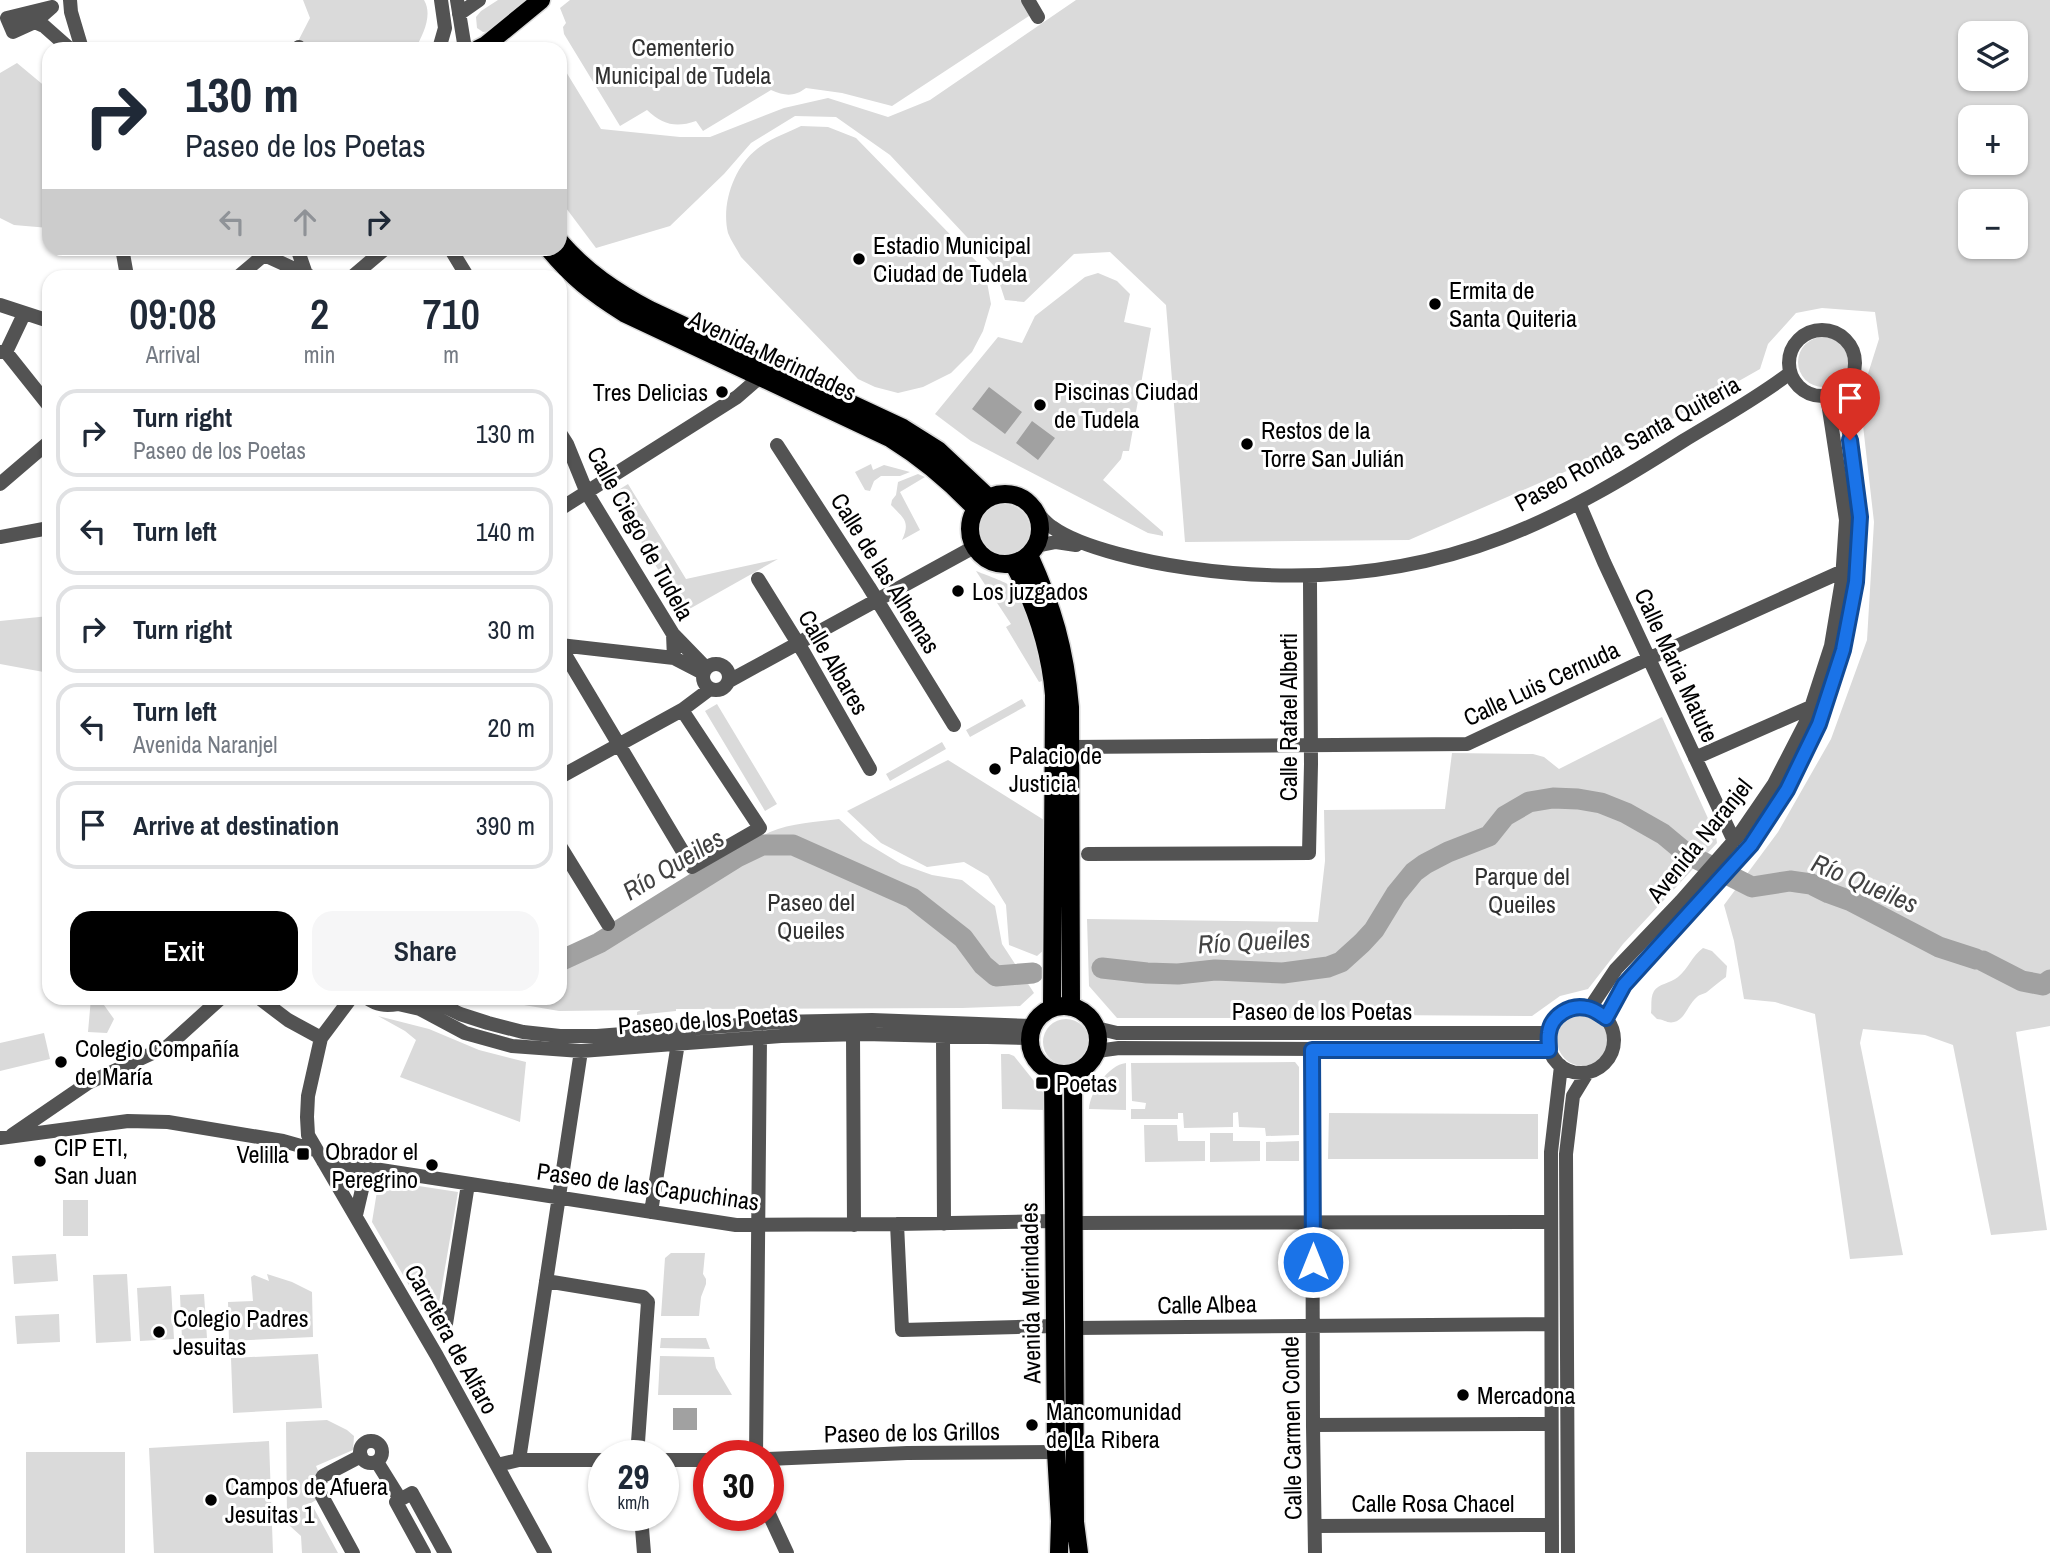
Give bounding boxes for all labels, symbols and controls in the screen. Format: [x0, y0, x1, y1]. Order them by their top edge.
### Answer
map controls [1958, 21, 2028, 259]
button: layers [1958, 21, 2028, 91]
park label: Cementerio Municipal de Tudela [595, 31, 771, 91]
text: 130 m [185, 61, 299, 127]
icon: right [70, 70, 161, 161]
button: + [1958, 105, 2028, 175]
text: Paseo de los Poetas [185, 124, 426, 167]
button: − [1958, 189, 2028, 259]
icon: left [213, 203, 251, 241]
icon: ahead [286, 203, 324, 241]
icon: right [359, 203, 397, 241]
place label: Estadio Municipal Ciudad de Tudela [873, 229, 1031, 289]
marker: Estadio Municipal Ciudad de Tudela [851, 251, 867, 267]
place label: Ermita de Santa Quiteria [1449, 274, 1577, 334]
text: 09:08 [129, 286, 217, 342]
text: 2 [310, 286, 329, 342]
text: 710 [422, 286, 480, 342]
marker: Ermita de Santa Quiteria [1427, 296, 1443, 312]
street label: Avenida Merindades [683, 302, 862, 408]
text: Arrival [146, 339, 200, 370]
text: min [304, 339, 335, 370]
text: m [443, 339, 459, 370]
street label: Paseo Ronda Santa Quiteria [1509, 368, 1745, 518]
pin [1820, 368, 1880, 440]
place label: Piscinas Ciudad de Tudela [1054, 375, 1198, 435]
place label: Tres Delicias [593, 376, 708, 408]
icon: arrive [1831, 379, 1869, 417]
marker: Tres Delicias [714, 384, 730, 400]
marker: Piscinas Ciudad de Tudela [1032, 397, 1048, 413]
text: Turn right [133, 400, 232, 435]
icon: right [74, 414, 112, 452]
place label: Restos de la Torre San Julián [1261, 414, 1404, 474]
text: 130 m [476, 416, 535, 451]
text: Paseo de los Poetas [133, 435, 306, 466]
marker: Restos de la Torre San Julián [1239, 436, 1255, 452]
street label: Calle Ciego de Tudela [580, 440, 702, 626]
street label: Calle de las Alhemas [824, 487, 948, 659]
icon: left [74, 512, 112, 550]
text: Turn left [133, 514, 217, 549]
text: 140 m [476, 514, 535, 549]
place label: Los juzgados [972, 575, 1088, 607]
marker: Los juzgados [950, 583, 966, 599]
street label: Calle Maria Matute [1627, 583, 1727, 747]
street label: Calle Albares [791, 604, 877, 720]
icon: right [74, 610, 112, 648]
text: Turn right [133, 612, 232, 647]
text: 30 m [488, 612, 535, 647]
street label: Calle Rafael Alberti [1272, 633, 1304, 801]
street label: Calle Luis Cernuda [1458, 633, 1624, 733]
text: Turn left [133, 694, 217, 729]
icon: left [74, 708, 112, 746]
text: 20 m [488, 710, 535, 745]
text: Avenida Naranjel [133, 729, 277, 760]
place label: Palacio de Justicia [1009, 739, 1102, 799]
marker: Palacio de Justicia [987, 761, 1003, 777]
street label: Avenida Naranjel [1639, 771, 1759, 909]
icon: arrive [74, 806, 112, 844]
text: Arrive at destination [133, 808, 339, 843]
text: 390 m [476, 808, 535, 843]
water label: Río Queiles [616, 820, 730, 908]
water label: Río Queiles [1806, 845, 1924, 921]
park label: Parque del Queiles [1474, 860, 1570, 920]
park label: Paseo del Queiles [767, 886, 855, 946]
button: Exit [70, 911, 298, 991]
button: Share [312, 911, 539, 991]
water label: Río Queiles [1197, 921, 1311, 961]
street label: Paseo de los Poetas [1232, 995, 1412, 1027]
street label: Paseo de los Poetas [617, 997, 799, 1041]
place label: Colegio Compañía de María [75, 1032, 239, 1092]
marker: Colegio Compañía de María [53, 1054, 69, 1070]
place label: Poetas [1056, 1067, 1117, 1099]
marker: Poetas [1034, 1075, 1050, 1091]
place label: CIP ETI, San Juan [54, 1131, 137, 1191]
place label: Obrador el Peregrino [325, 1135, 418, 1195]
place label: Velilla [236, 1138, 289, 1170]
marker: Velilla [295, 1146, 311, 1162]
marker: CIP ETI, San Juan [32, 1153, 48, 1169]
street label: Paseo de las Capuchinas [535, 1155, 761, 1217]
marker: Obrador el Peregrino [424, 1157, 440, 1173]
street label: Avenida Merindades [1012, 1202, 1048, 1385]
position arrow [1276, 1225, 1350, 1299]
street label: Carretera de Alfaro [398, 1259, 506, 1419]
street label: Calle Albea [1157, 1287, 1257, 1321]
place label: Colegio Padres Jesuitas [173, 1302, 309, 1362]
marker: Colegio Padres Jesuitas [151, 1324, 167, 1340]
street label: Calle Carmen Conde [1273, 1336, 1309, 1520]
place label: Mercadona [1477, 1379, 1576, 1411]
marker: Mercadona [1455, 1387, 1471, 1403]
place label: Mancomunidad de La Ribera [1046, 1395, 1182, 1455]
street label: Paseo de los Grillos [824, 1414, 1000, 1450]
marker: Mancomunidad de La Ribera [1024, 1417, 1040, 1433]
speed limit sign: 30 [693, 1440, 784, 1531]
text: 29 [618, 1453, 649, 1500]
place label: Campos de Afuera Jesuitas 1 [225, 1470, 388, 1530]
street label: Calle Rosa Chacel [1352, 1487, 1514, 1519]
text: km/h [618, 1490, 650, 1515]
marker: Campos de Afuera Jesuitas 1 [203, 1492, 219, 1508]

